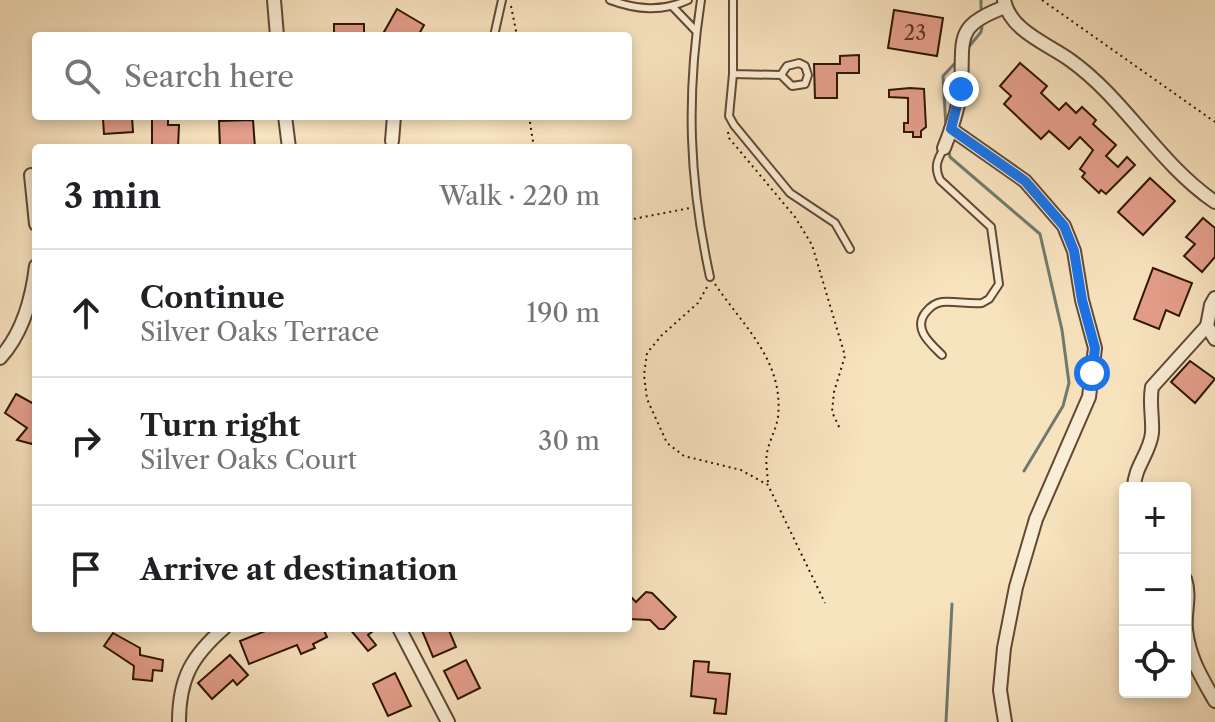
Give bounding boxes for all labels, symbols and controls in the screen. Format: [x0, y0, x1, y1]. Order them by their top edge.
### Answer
house number: 23 [904, 21, 926, 45]
search box [32, 32, 632, 120]
icon: search [60, 54, 104, 98]
text: Search here [124, 58, 294, 95]
route end [943, 71, 979, 107]
text: 3 min [64, 175, 161, 217]
text: Walk · 220 m [439, 180, 600, 212]
text: Continue [140, 279, 285, 316]
icon: ahead [64, 291, 108, 335]
text: 190 m [526, 297, 600, 329]
text: Silver Oaks Terrace [140, 316, 379, 348]
route start [1074, 355, 1110, 391]
text: Turn right [140, 407, 300, 444]
icon: right [64, 419, 108, 463]
text: 30 m [538, 425, 600, 457]
text: Silver Oaks Court [140, 444, 357, 476]
map controls [1119, 482, 1191, 698]
button: + [1119, 482, 1191, 554]
icon: arrive [64, 547, 108, 591]
text: Arrive at destination [140, 551, 458, 588]
button: − [1119, 554, 1191, 626]
button: locate [1119, 626, 1191, 698]

